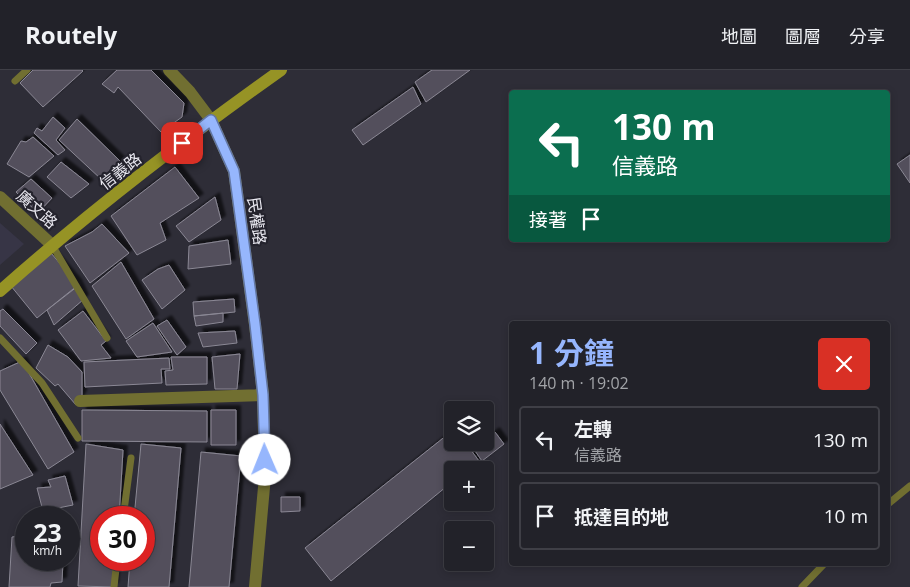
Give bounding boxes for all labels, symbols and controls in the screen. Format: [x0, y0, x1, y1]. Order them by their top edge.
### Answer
text: Routely [25, 18, 117, 51]
text: 地圖 [721, 24, 757, 48]
text: 圖層 [785, 24, 821, 48]
text: 分享 [849, 24, 885, 48]
text: 130 m [612, 103, 716, 150]
icon: left [529, 110, 594, 175]
pin [161, 122, 203, 164]
icon: arrive [168, 129, 196, 157]
street label: 信義路 [94, 148, 146, 194]
text: 信義路 [612, 150, 678, 180]
street label: 廣文路 [12, 185, 62, 233]
street label: 民權路 [243, 196, 271, 246]
icon: arrive [577, 205, 605, 233]
text: 接著 [529, 207, 567, 233]
text: 1 分鐘 [529, 332, 614, 373]
button: close [818, 338, 870, 390]
text: 140 m · 19:02 [529, 372, 629, 394]
map controls [444, 401, 494, 571]
button: layers [444, 401, 494, 451]
text: 左轉 [574, 416, 612, 442]
icon: left [531, 426, 559, 454]
text: 130 m [813, 427, 868, 453]
position arrow [238, 433, 290, 485]
text: 信義路 [574, 444, 622, 466]
button: + [444, 461, 494, 511]
icon: arrive [531, 502, 559, 530]
text: 10 m [824, 503, 868, 529]
text: 抵達目的地 [574, 504, 669, 530]
speed limit sign: 30 [90, 506, 155, 571]
text: 23 [33, 515, 62, 549]
button: − [444, 521, 494, 571]
text: km/h [33, 542, 62, 559]

